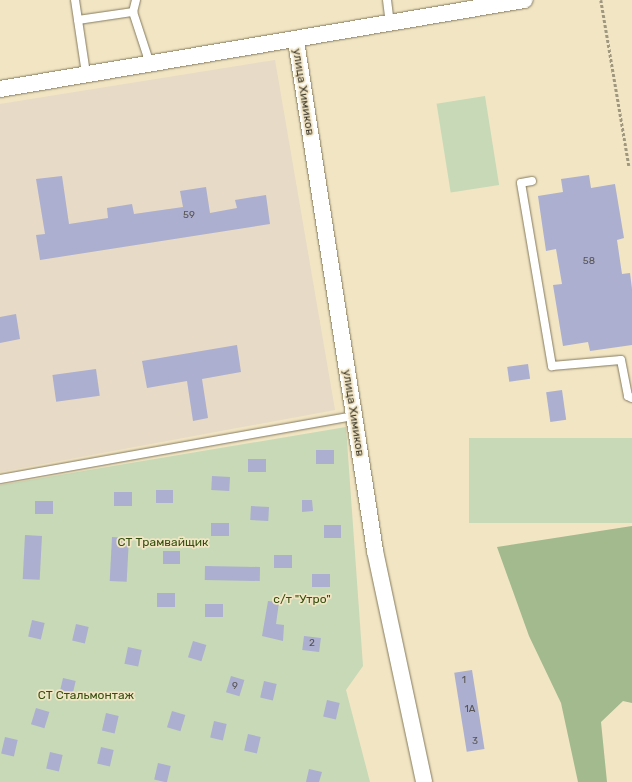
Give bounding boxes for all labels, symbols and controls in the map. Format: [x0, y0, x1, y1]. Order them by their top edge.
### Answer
street label: улица Химиков [289, 48, 317, 136]
house number: 59 [183, 210, 195, 222]
house number: 58 [583, 256, 595, 268]
street label: улица Химиков [339, 369, 367, 457]
park label: СТ Трамвайщик [118, 536, 208, 550]
park label: с/т "Утро" [273, 593, 331, 607]
house number: 2 [309, 638, 315, 650]
house number: 1 [462, 675, 466, 687]
house number: 9 [232, 681, 238, 693]
park label: СТ Стальмонтаж [38, 689, 134, 703]
house number: 1А [465, 704, 475, 716]
house number: 3 [472, 736, 478, 748]

